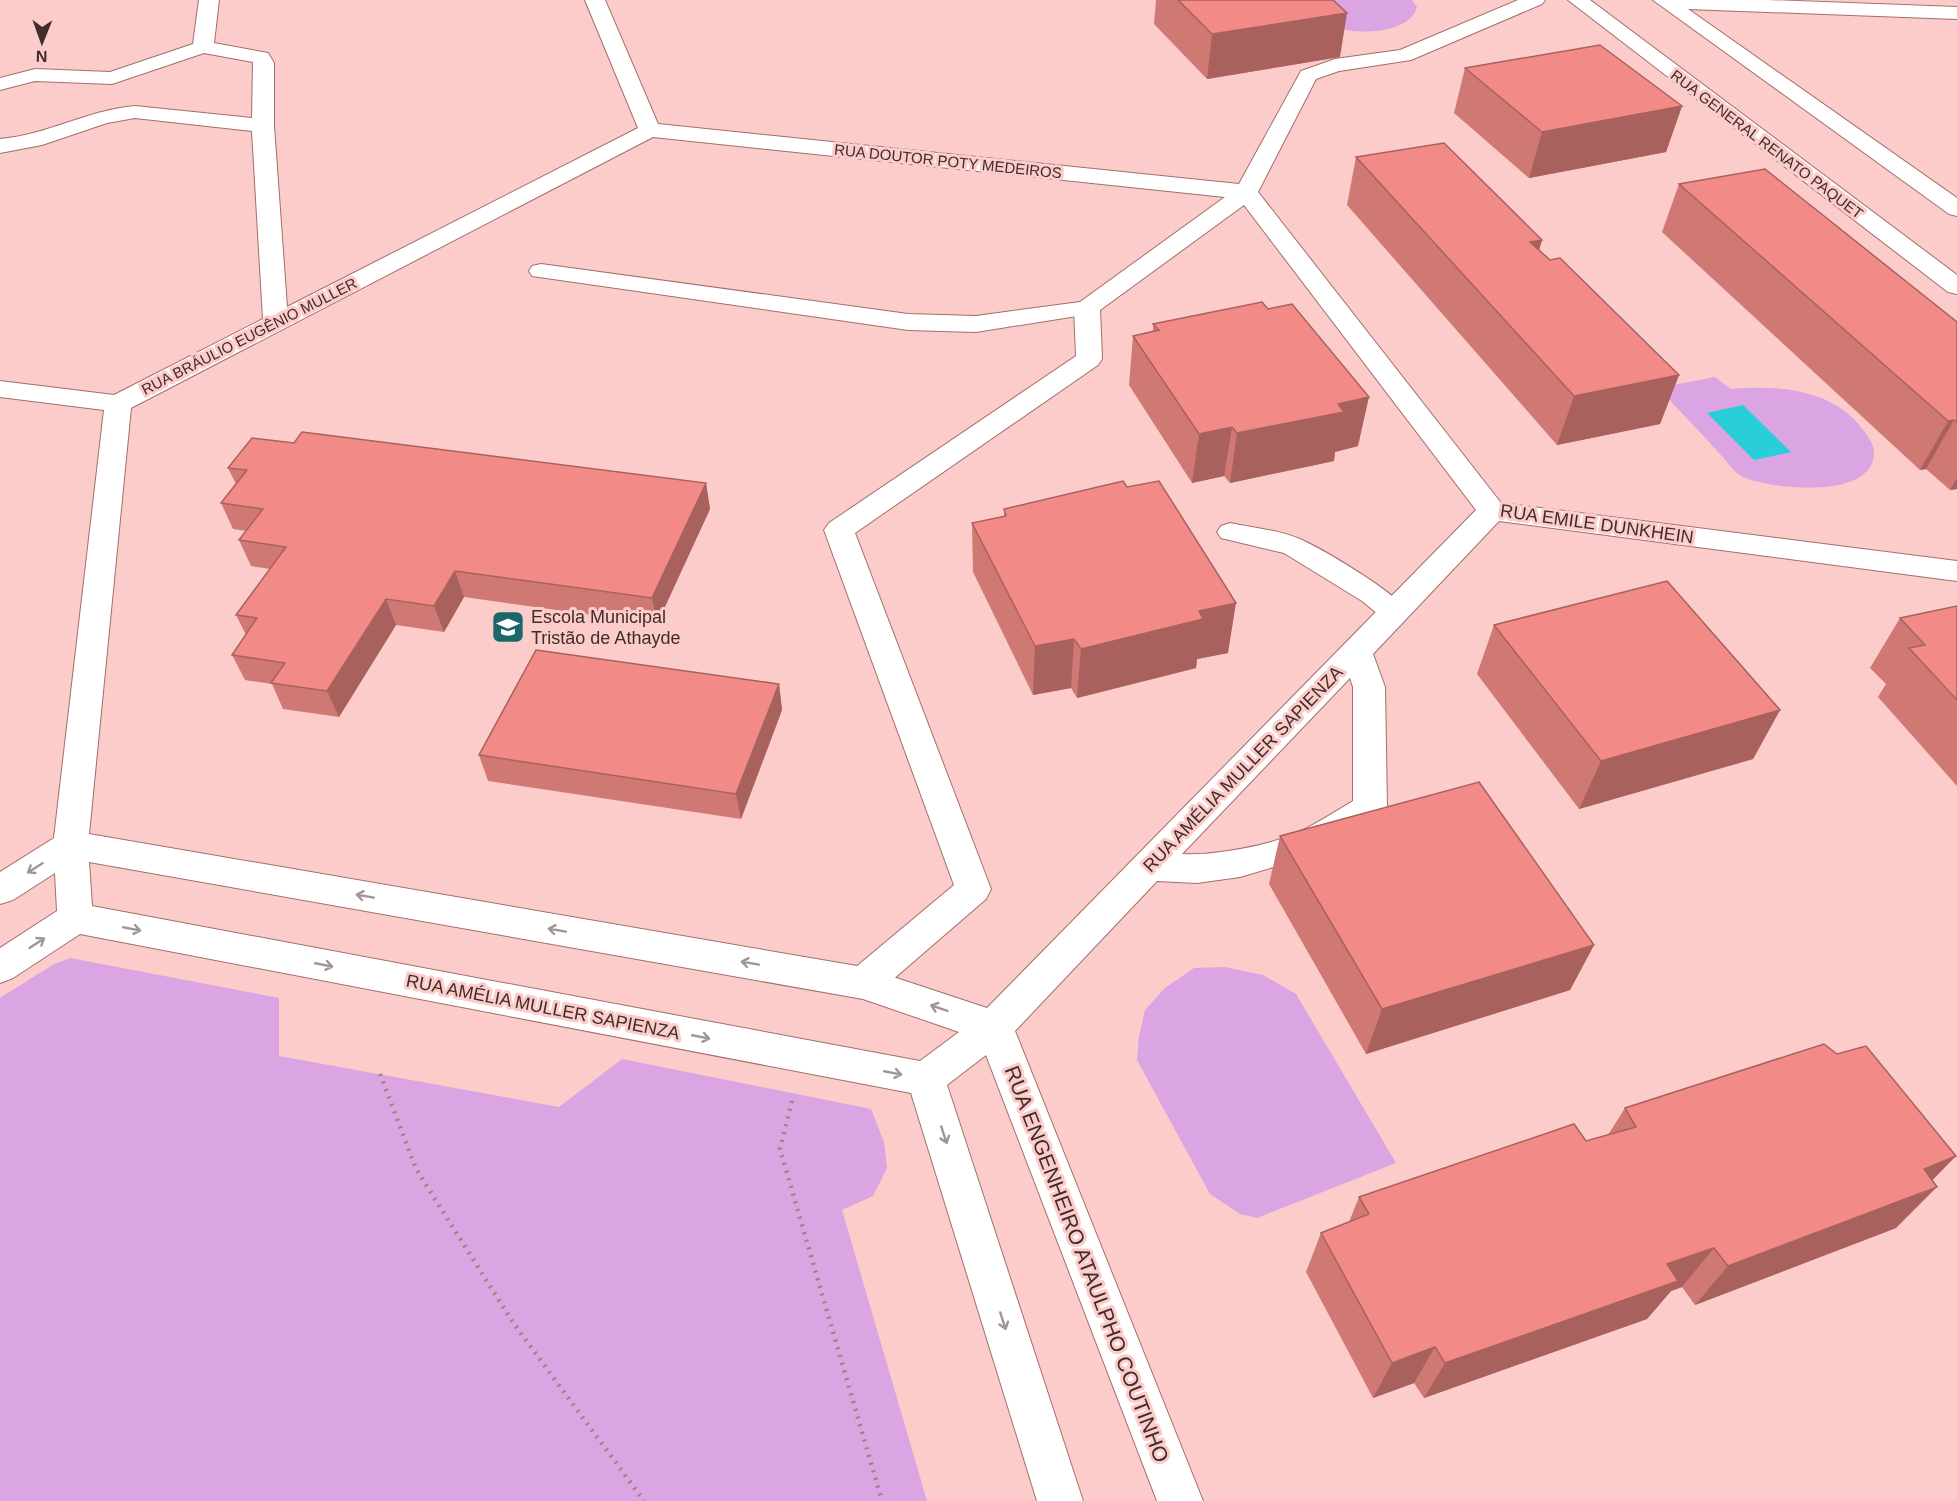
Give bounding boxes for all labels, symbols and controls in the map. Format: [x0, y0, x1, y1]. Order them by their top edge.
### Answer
north arrow [12, 12, 72, 72]
text: N [36, 48, 48, 65]
street label: RUA GENERAL RENATO PAQUET [1668, 66, 1866, 222]
street label: RUA DOUTOR POTY MEDEIROS [833, 141, 1063, 181]
street label: RUA BRÁULIO EUGÊNIO MULLER [139, 274, 360, 398]
street label: RUA EMILE DUNKHEIN [1499, 501, 1695, 547]
place label: Escola Municipal Tristão de Athayde [531, 607, 680, 648]
school or university icon: Escola Municipal Tristão de Athayde [490, 609, 526, 645]
street label: RUA AMÉLIA MULLER SAPIENZA [1139, 662, 1347, 876]
one-way arrow [27, 862, 44, 874]
one-way arrow [356, 891, 376, 902]
one-way arrow [122, 924, 142, 935]
one-way arrow [548, 924, 568, 935]
one-way arrow [29, 937, 45, 949]
one-way arrow [740, 957, 760, 968]
one-way arrow [314, 960, 333, 971]
street label: RUA AMÉLIA MULLER SAPIENZA [405, 971, 681, 1043]
one-way arrow [930, 1002, 948, 1013]
one-way arrow [691, 1032, 711, 1043]
street label: RUA ENGENHEIRO ATAULPHO COUTINHO [1001, 1063, 1173, 1465]
one-way arrow [883, 1068, 902, 1079]
one-way arrow [939, 1125, 950, 1144]
one-way arrow [998, 1311, 1009, 1330]

